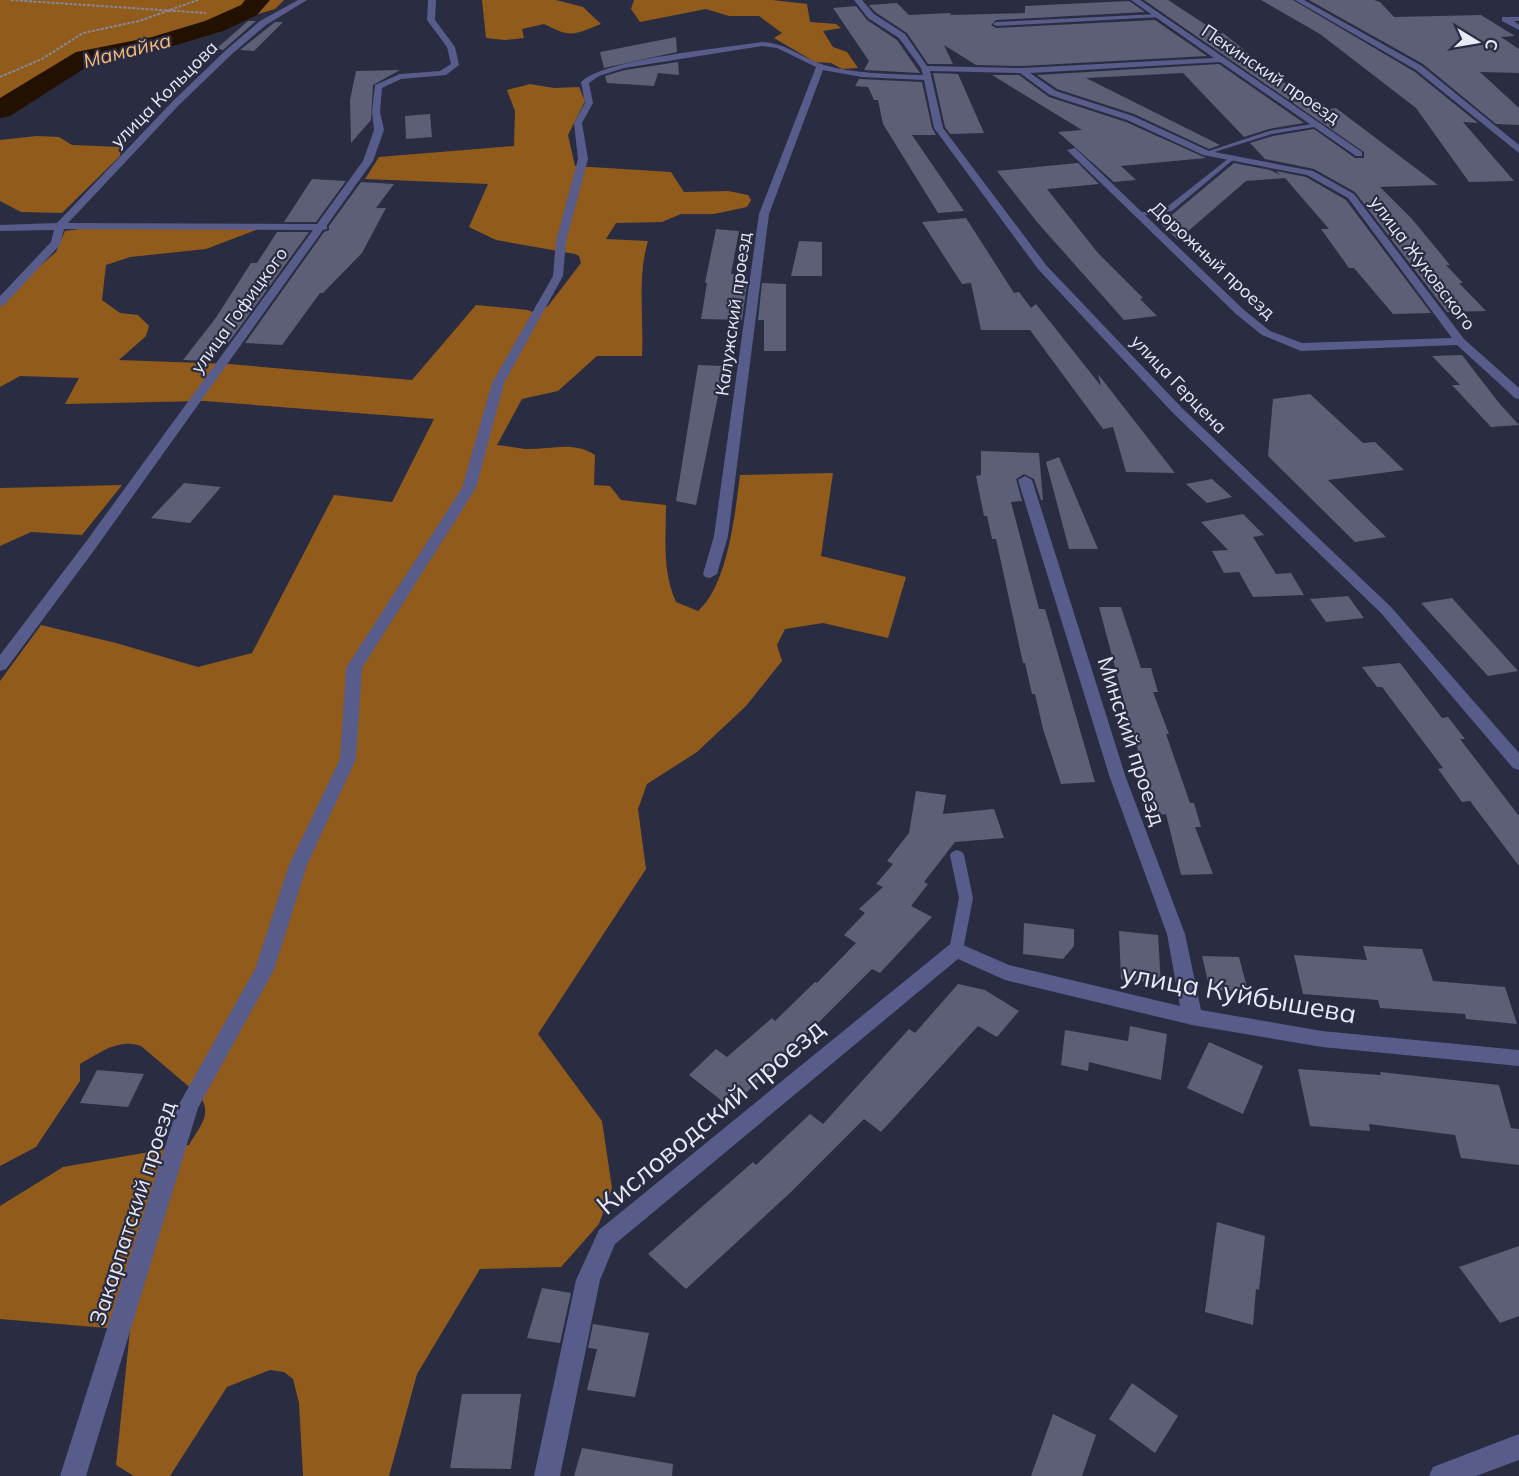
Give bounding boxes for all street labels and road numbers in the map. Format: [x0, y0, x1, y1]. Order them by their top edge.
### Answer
street label: Пекинский проезд [1197, 19, 1345, 129]
street label: улица Кольцова [106, 36, 222, 152]
street label: улица Жуковского [1365, 191, 1481, 335]
street label: Дорожный проезд [1146, 196, 1280, 324]
street label: Калужский проезд [710, 231, 756, 397]
street label: улица Гофицкого [185, 242, 293, 378]
street label: улица Герцена [1126, 330, 1232, 438]
street label: Минский проезд [1091, 653, 1173, 829]
street label: улица Куйбышева [1119, 956, 1359, 1030]
street label: Кисловодский проезд [589, 1011, 831, 1221]
street label: Закарпатский проезд [83, 1097, 181, 1329]

